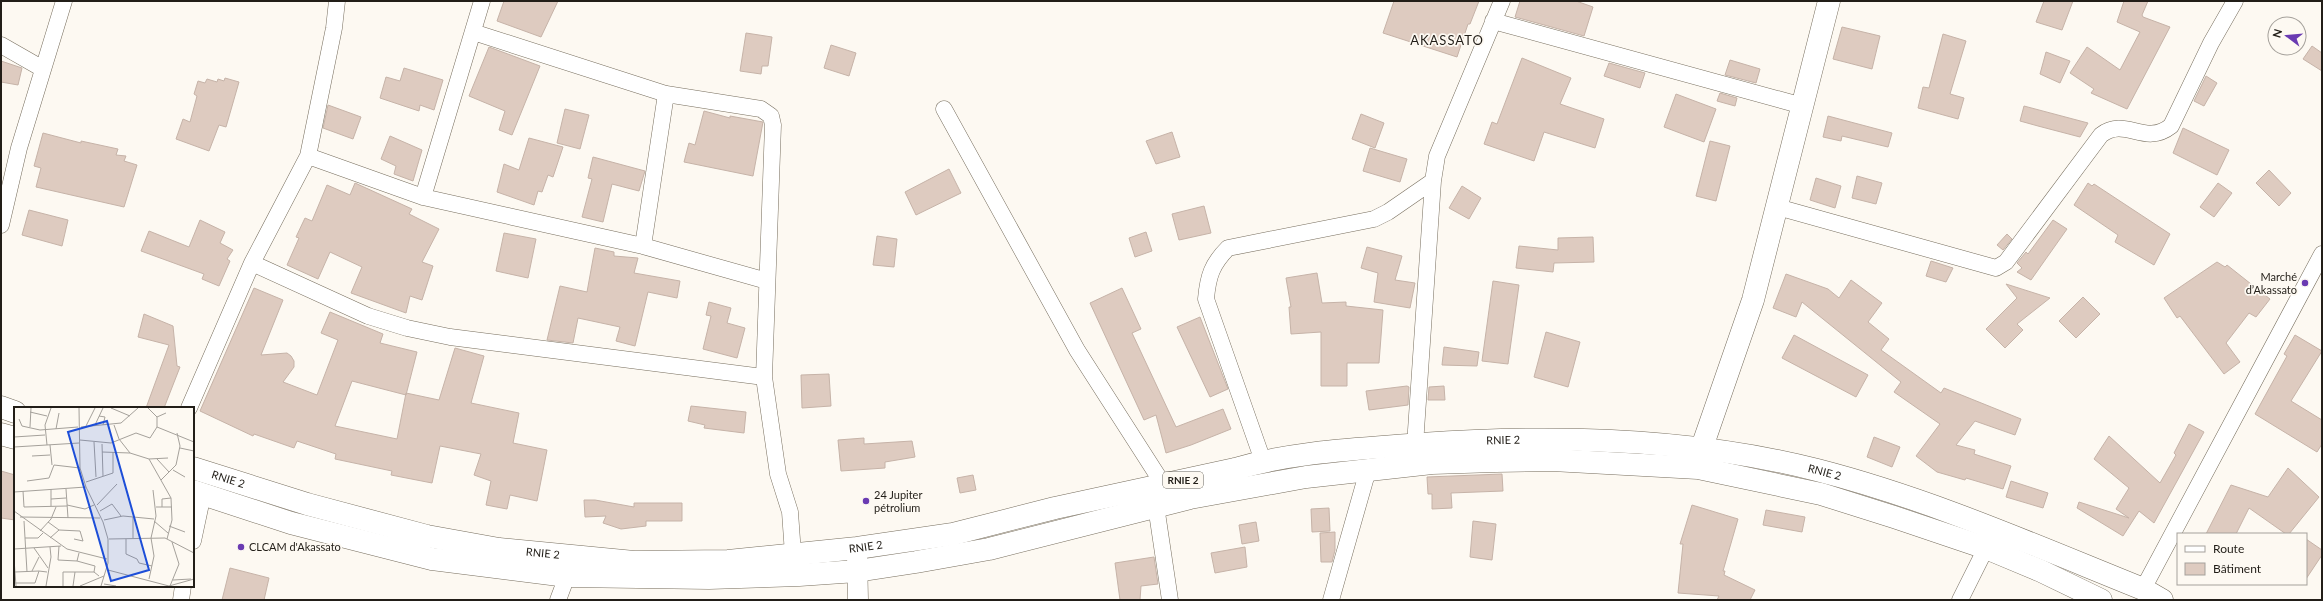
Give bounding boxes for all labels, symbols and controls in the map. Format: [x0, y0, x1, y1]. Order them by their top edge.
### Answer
north arrow [2267, 16, 2307, 56]
text: N [2269, 27, 2284, 39]
district label: AKASSATO [1410, 32, 1484, 48]
place label: Marché d’Akassato [2246, 270, 2297, 296]
marker: Marché d’Akassato [2300, 278, 2310, 288]
inset map [14, 407, 194, 587]
street label: RNIE 2 [1486, 433, 1520, 447]
street label: RNIE 2 [1807, 461, 1843, 482]
street label: RNIE 2 [210, 467, 247, 490]
road number: RNIE 2 [1163, 472, 1203, 488]
place label: 24 Jupiter pétrolium [874, 488, 922, 514]
marker: 24 Jupiter pétrolium [861, 496, 871, 506]
legend [2177, 533, 2307, 585]
street label: RNIE 2 [848, 537, 883, 555]
place label: CLCAM d'Akassato [249, 540, 341, 553]
text: Route [2213, 541, 2244, 556]
marker: CLCAM d'Akassato [236, 542, 246, 552]
street label: RNIE 2 [525, 545, 560, 561]
text: Bâtiment [2213, 561, 2262, 576]

